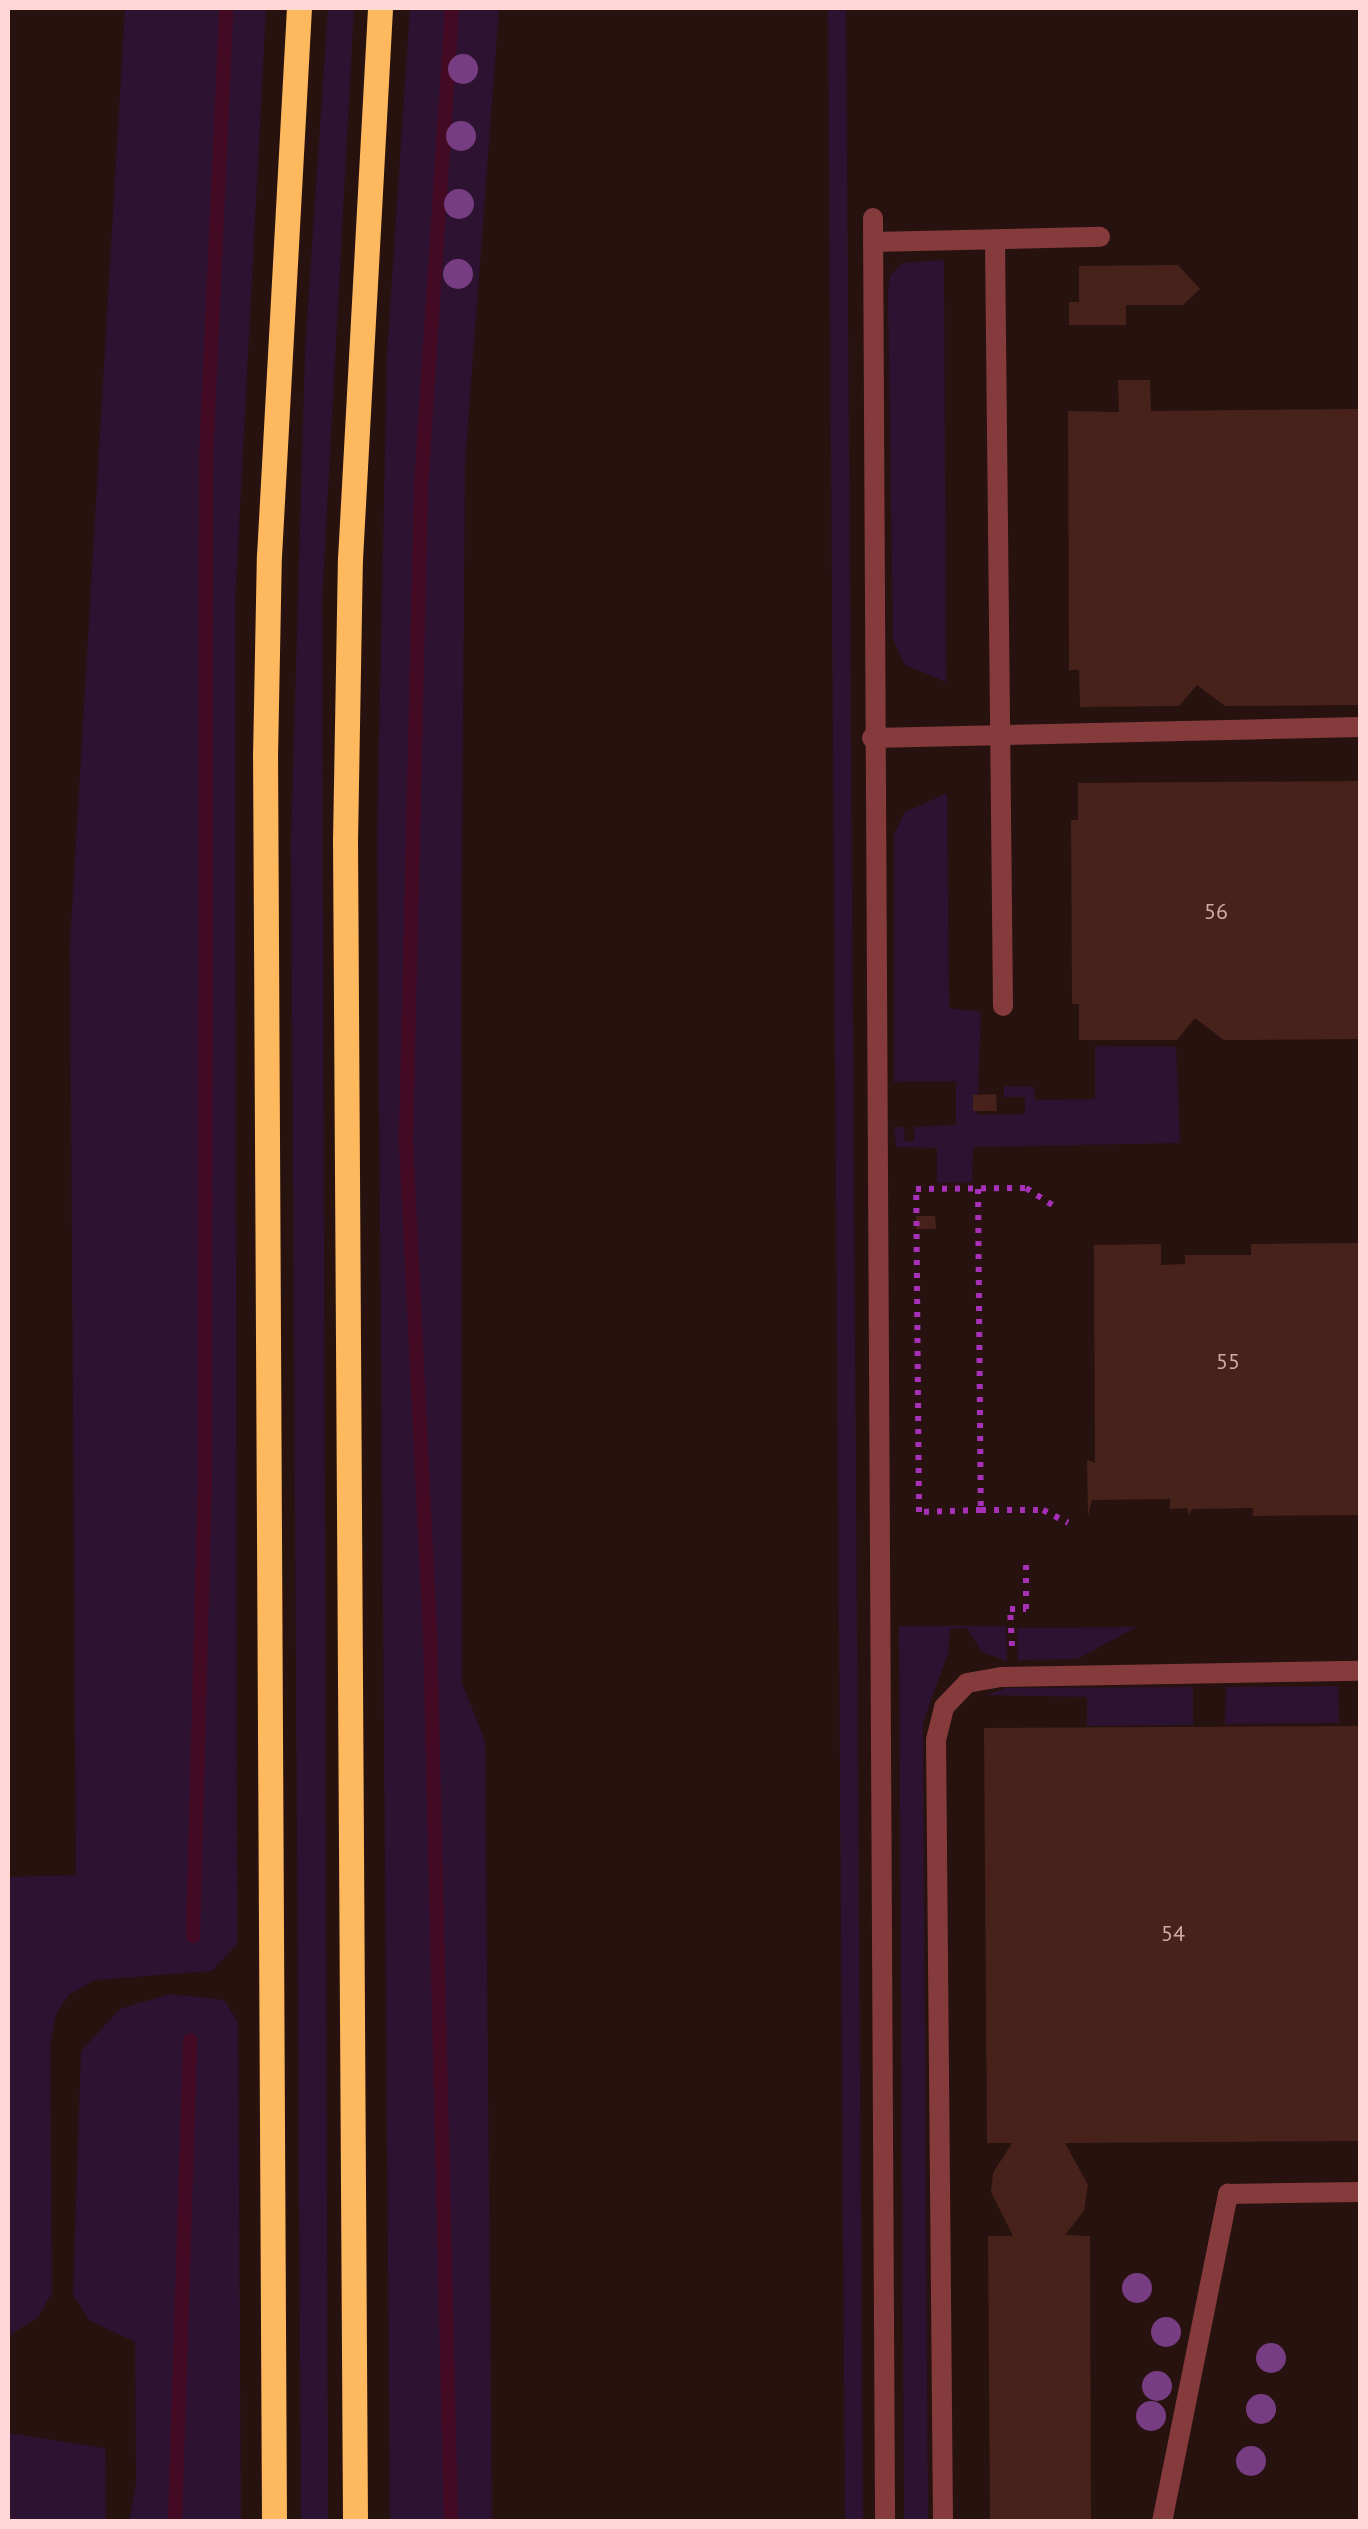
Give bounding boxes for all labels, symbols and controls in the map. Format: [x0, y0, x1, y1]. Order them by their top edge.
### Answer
house number: 56 [1204, 899, 1228, 925]
house number: 55 [1216, 1349, 1240, 1375]
house number: 54 [1161, 1921, 1185, 1947]

